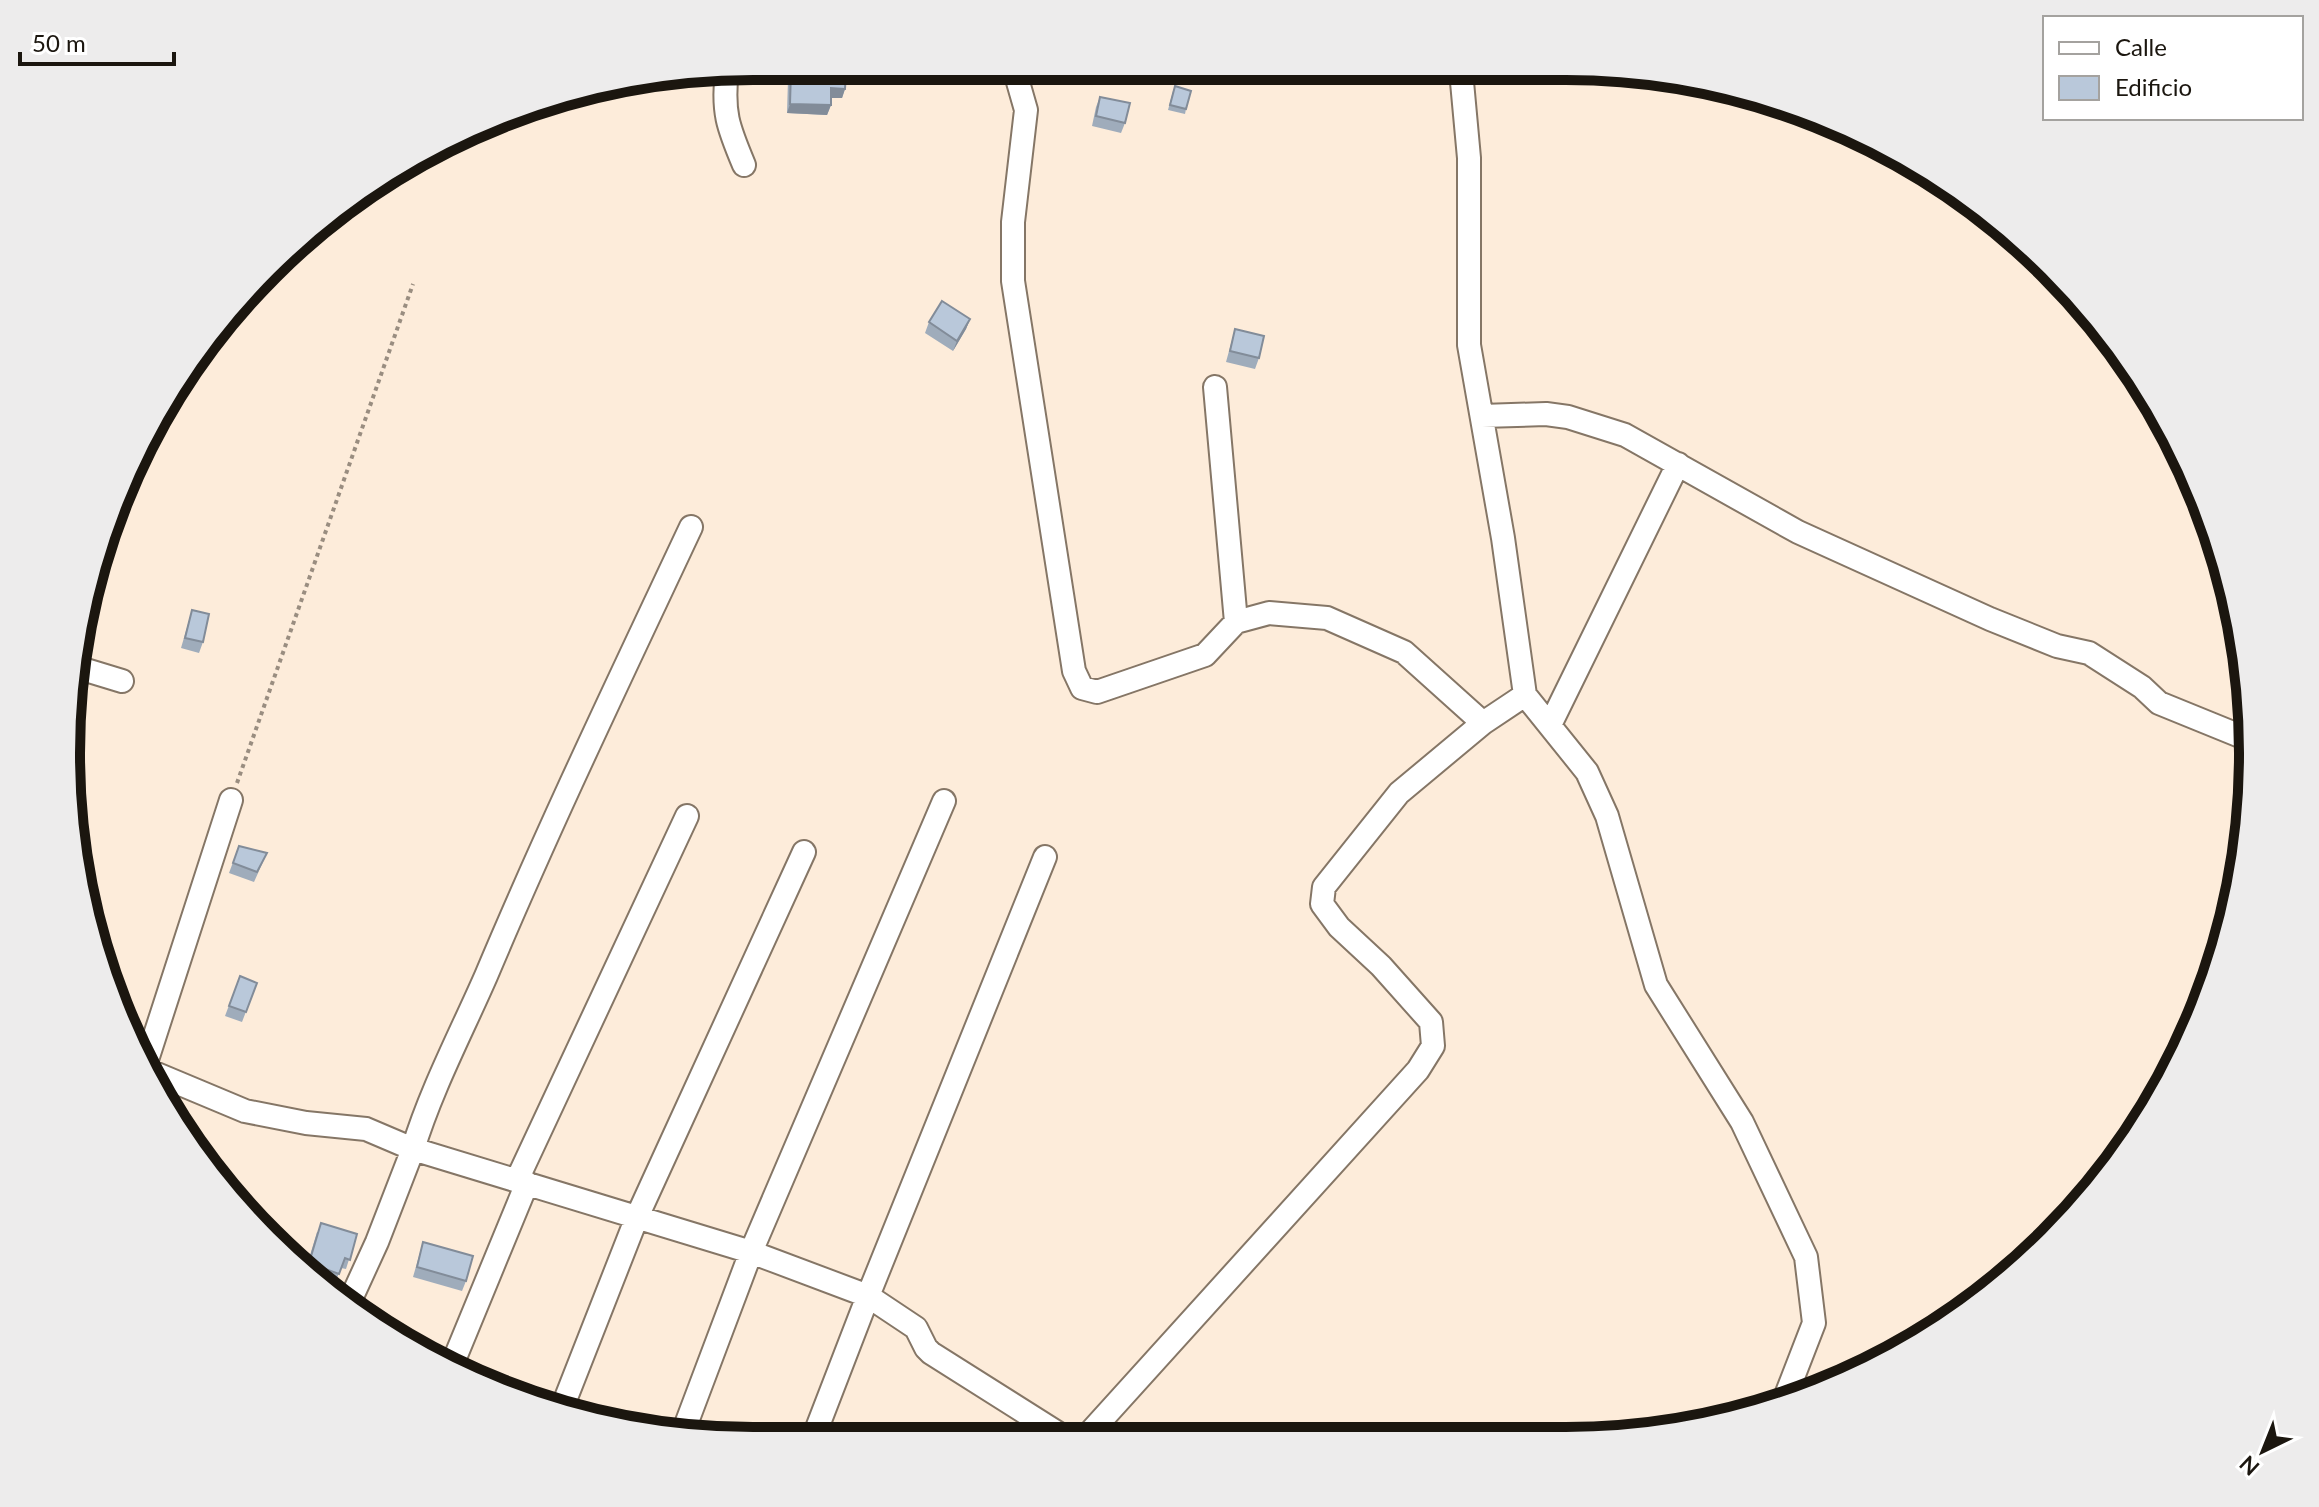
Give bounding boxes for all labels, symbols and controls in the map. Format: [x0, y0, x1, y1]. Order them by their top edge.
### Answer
scale bar [20, 16, 174, 66]
legend [2043, 16, 2303, 120]
text: 50 m [32, 28, 86, 57]
text: Calle [2115, 32, 2167, 61]
text: Edificio [2115, 72, 2192, 101]
north arrow [2223, 1411, 2303, 1491]
text: N [2234, 1450, 2264, 1482]

